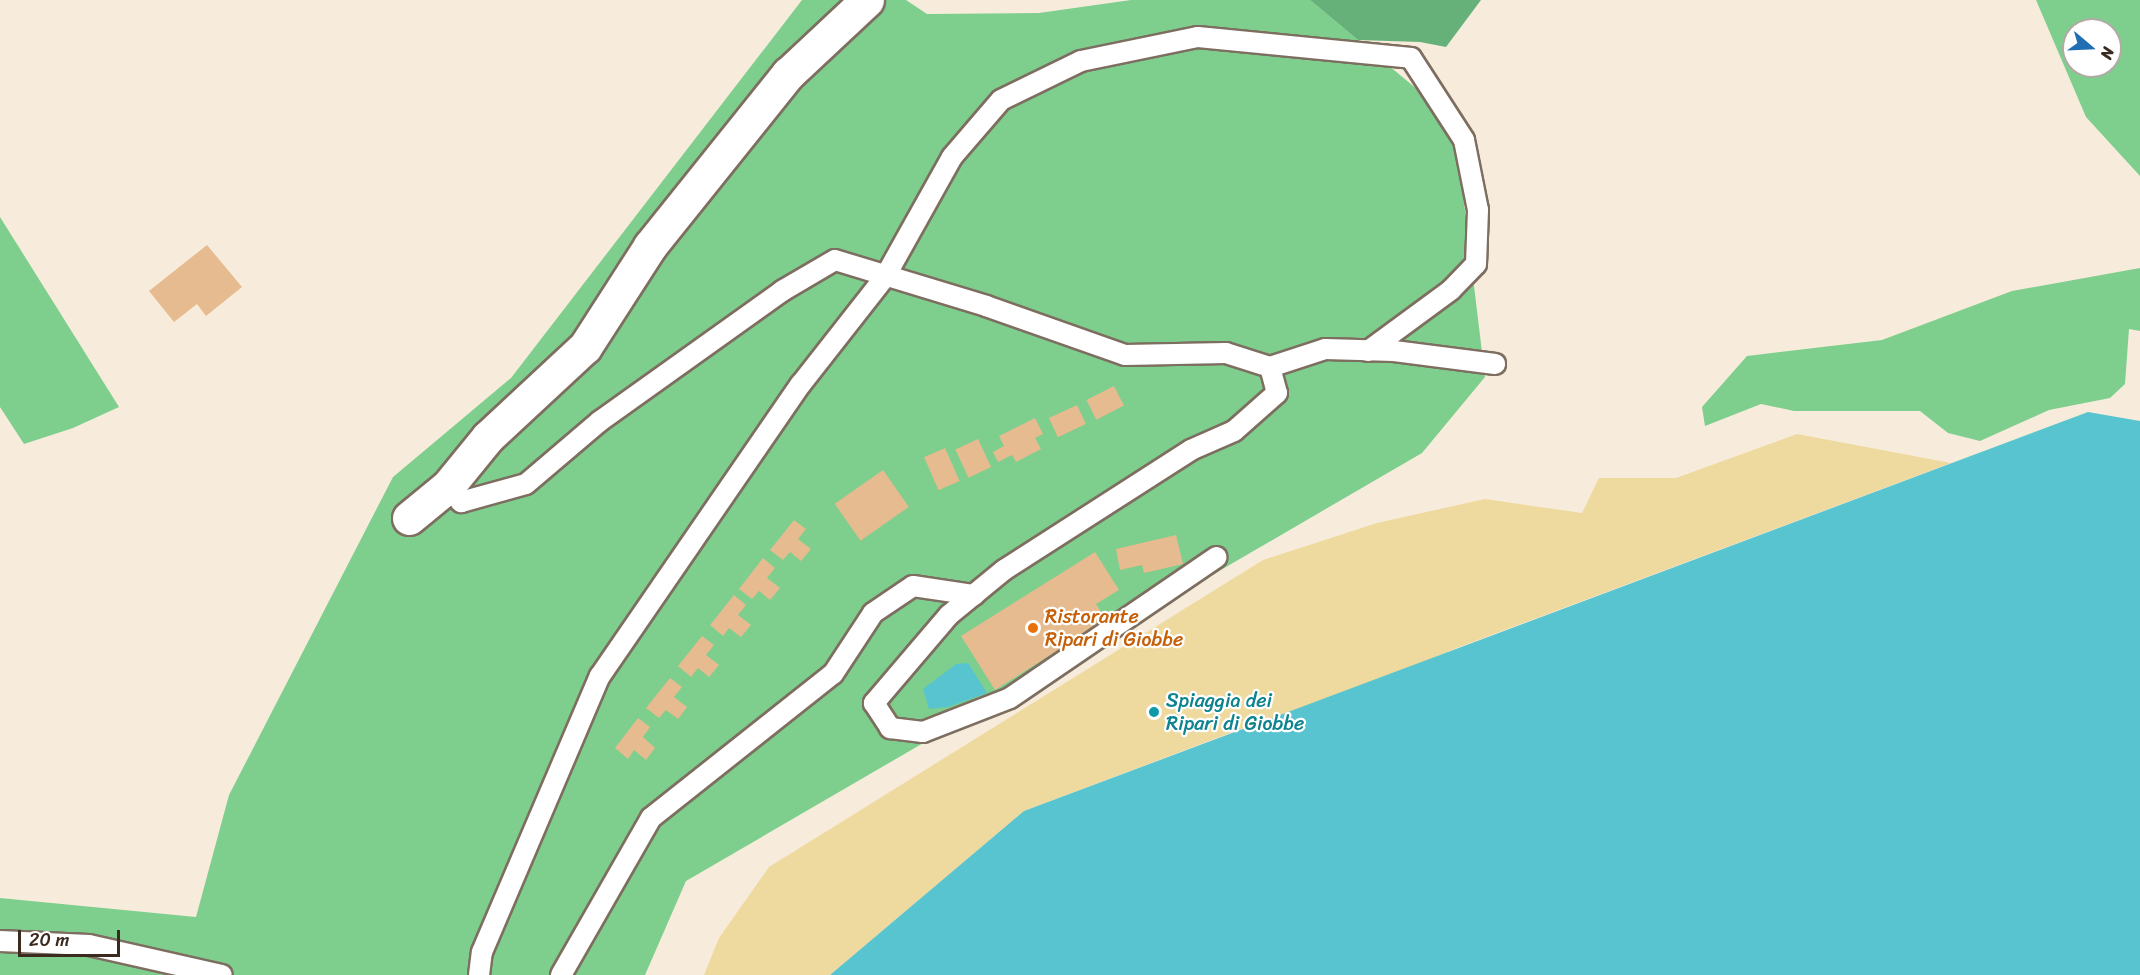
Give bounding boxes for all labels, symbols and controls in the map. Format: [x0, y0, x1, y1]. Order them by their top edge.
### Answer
north arrow [2062, 18, 2122, 78]
text: N [2092, 43, 2123, 63]
place label: Ristorante Ripari di Giobbe [1045, 604, 1183, 651]
marker: Ristorante Ripari di Giobbe [1026, 621, 1040, 635]
place label: Spiaggia dei Ripari di Giobbe [1166, 688, 1304, 735]
marker: Spiaggia dei Ripari di Giobbe [1147, 705, 1161, 719]
scale bar [21, 918, 123, 956]
text: 20 m [29, 924, 69, 956]

